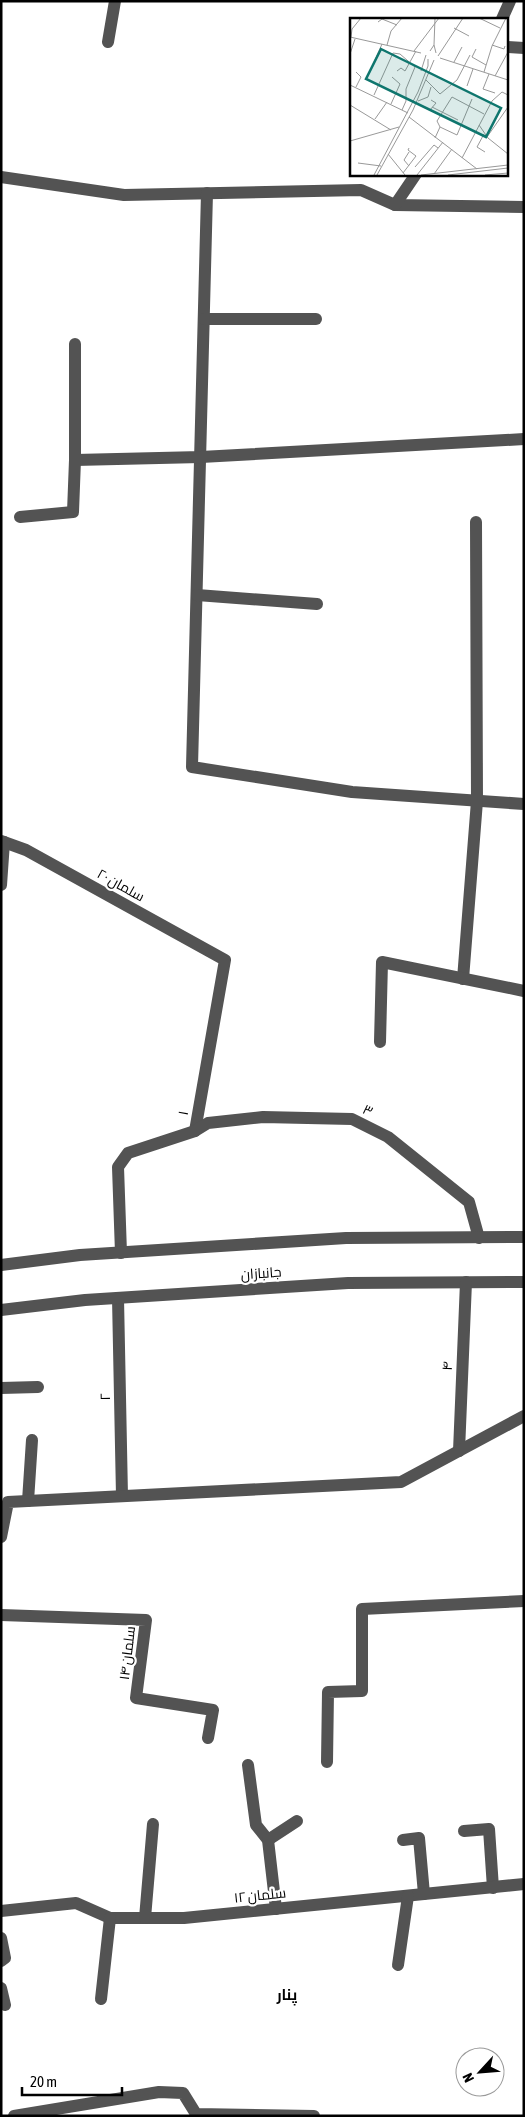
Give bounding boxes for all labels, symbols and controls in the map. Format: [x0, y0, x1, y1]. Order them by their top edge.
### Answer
inset map [350, 18, 508, 175]
street label: سلمان ۲۰ [95, 865, 147, 905]
street label: ۳ [360, 1101, 376, 1119]
street label: ۱ [175, 1109, 191, 1117]
street label: جانبازان [240, 1264, 282, 1282]
street label: ۴ [439, 1361, 455, 1371]
street label: ۲ [97, 1393, 113, 1401]
street label: سلمان ۱۴ [116, 1625, 138, 1681]
street label: سلمان ۱۲ [233, 1884, 287, 1906]
district label: پنار [276, 1986, 298, 2006]
north arrow [455, 2047, 505, 2097]
scale bar [22, 2064, 122, 2096]
text: N [459, 2070, 477, 2085]
text: 20 m [30, 2073, 57, 2090]

